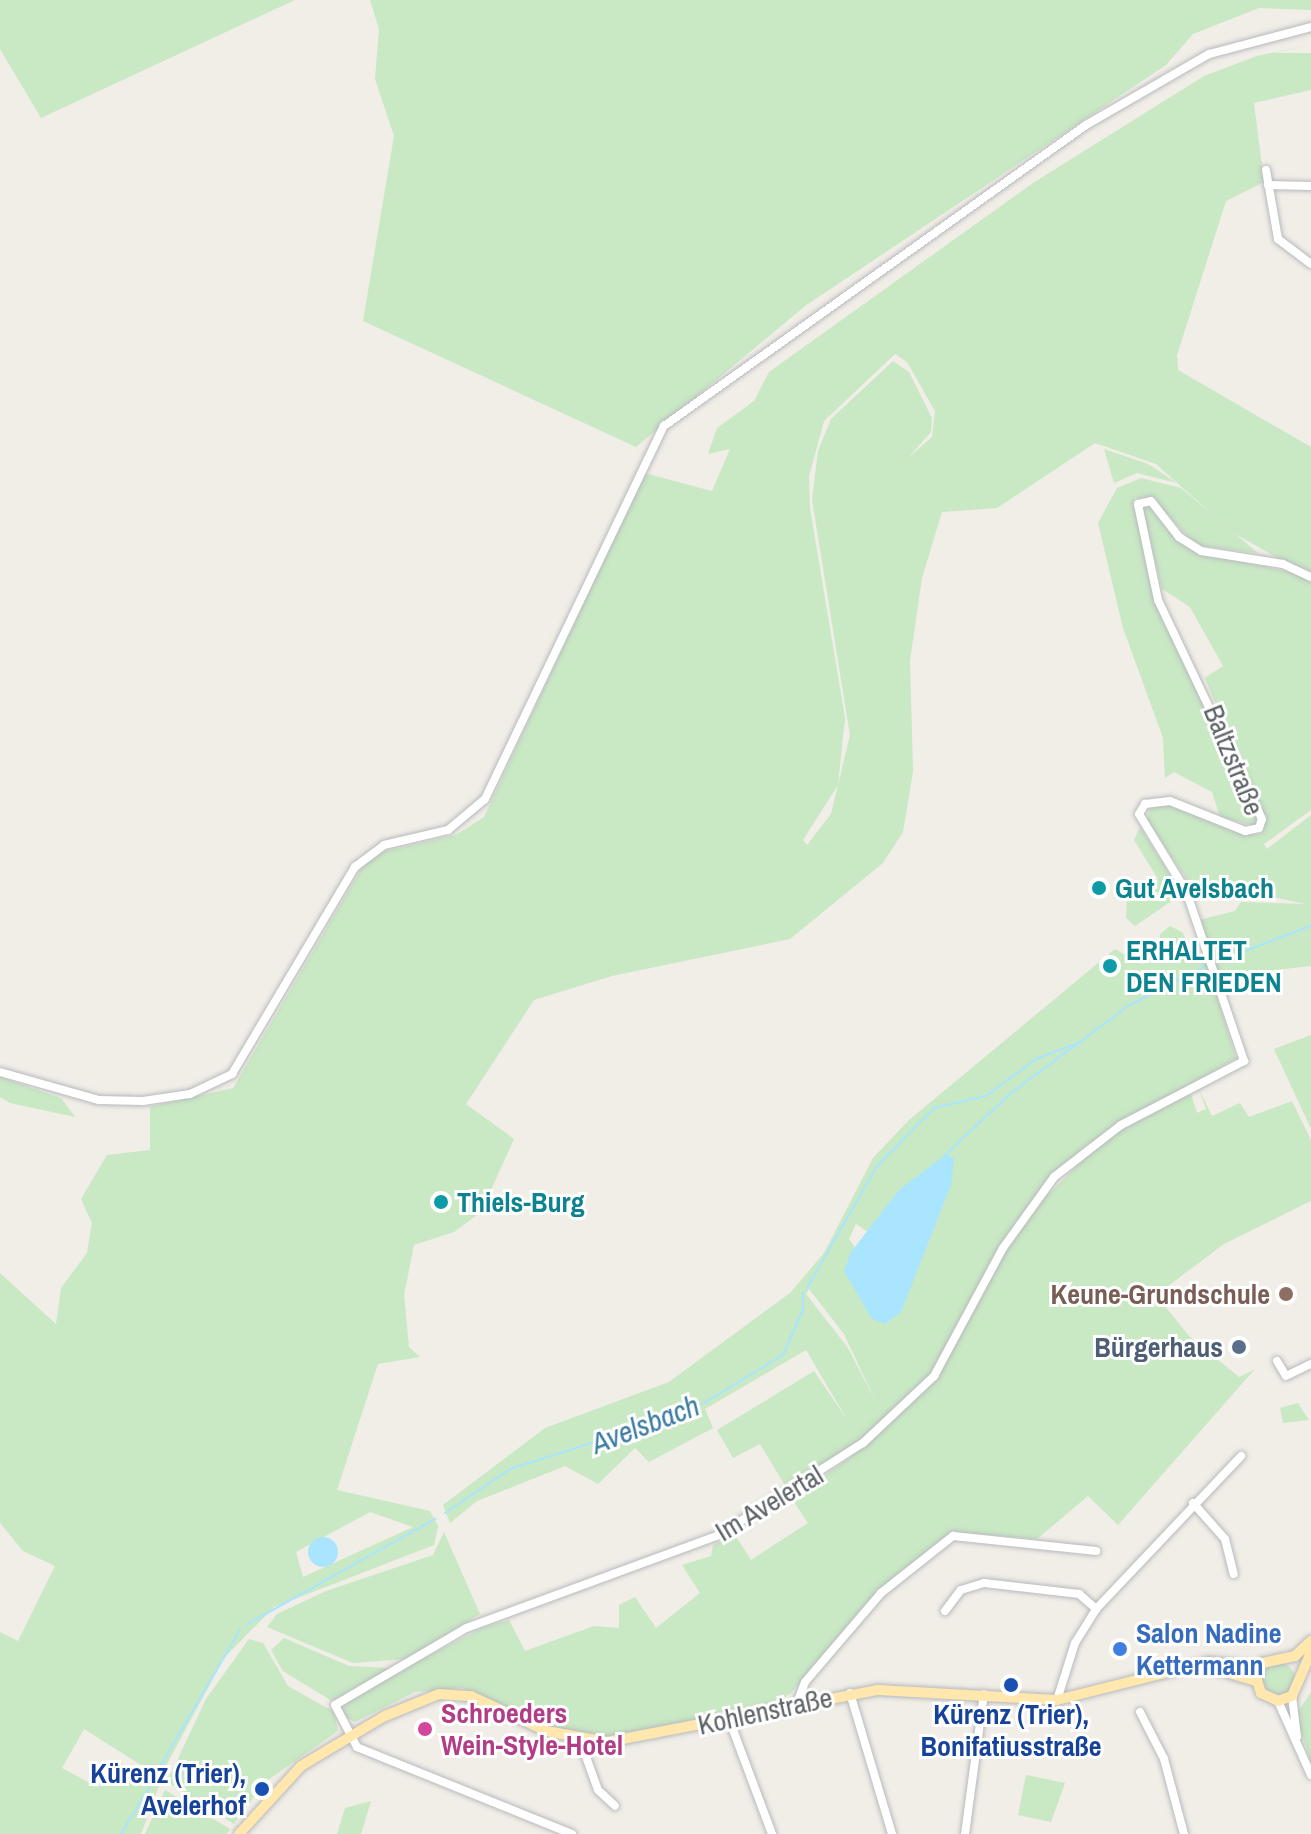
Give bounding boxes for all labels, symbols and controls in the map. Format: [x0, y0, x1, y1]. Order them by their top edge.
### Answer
street label: Baltzstraße [1197, 700, 1271, 820]
place label: Gut Avelsbach [1115, 871, 1275, 905]
marker: Gut Avelsbach [1090, 879, 1108, 897]
place label: ERHALTET DEN FRIEDEN [1126, 933, 1282, 999]
marker: ERHALTET DEN FRIEDEN [1101, 957, 1119, 975]
place label: Thiels-Burg [457, 1185, 585, 1219]
marker: Thiels-Burg [432, 1193, 450, 1211]
place label: Keune-Grundschule [1051, 1277, 1270, 1311]
marker: Keune-Grundschule [1277, 1285, 1295, 1303]
place label: Bürgerhaus [1094, 1330, 1223, 1364]
marker: Bürgerhaus [1230, 1338, 1248, 1356]
water label: Avelsbach [586, 1387, 704, 1461]
street label: Im Avelertal [709, 1457, 829, 1549]
place label: Salon Nadine Kettermann [1136, 1616, 1281, 1682]
marker: Salon Nadine Kettermann [1111, 1640, 1129, 1658]
marker: Kürenz (Trier), Bonifatiusstraße [1002, 1676, 1020, 1694]
street label: Kohlenstraße [695, 1680, 835, 1742]
place label: Schroeders Wein-Style-Hotel [441, 1696, 623, 1762]
place label: Kürenz (Trier), Bonifatiusstraße [920, 1697, 1102, 1763]
marker: Schroeders Wein-Style-Hotel [416, 1720, 434, 1738]
place label: Kürenz (Trier), Avelerhof [90, 1756, 246, 1822]
marker: Kürenz (Trier), Avelerhof [253, 1780, 271, 1798]

